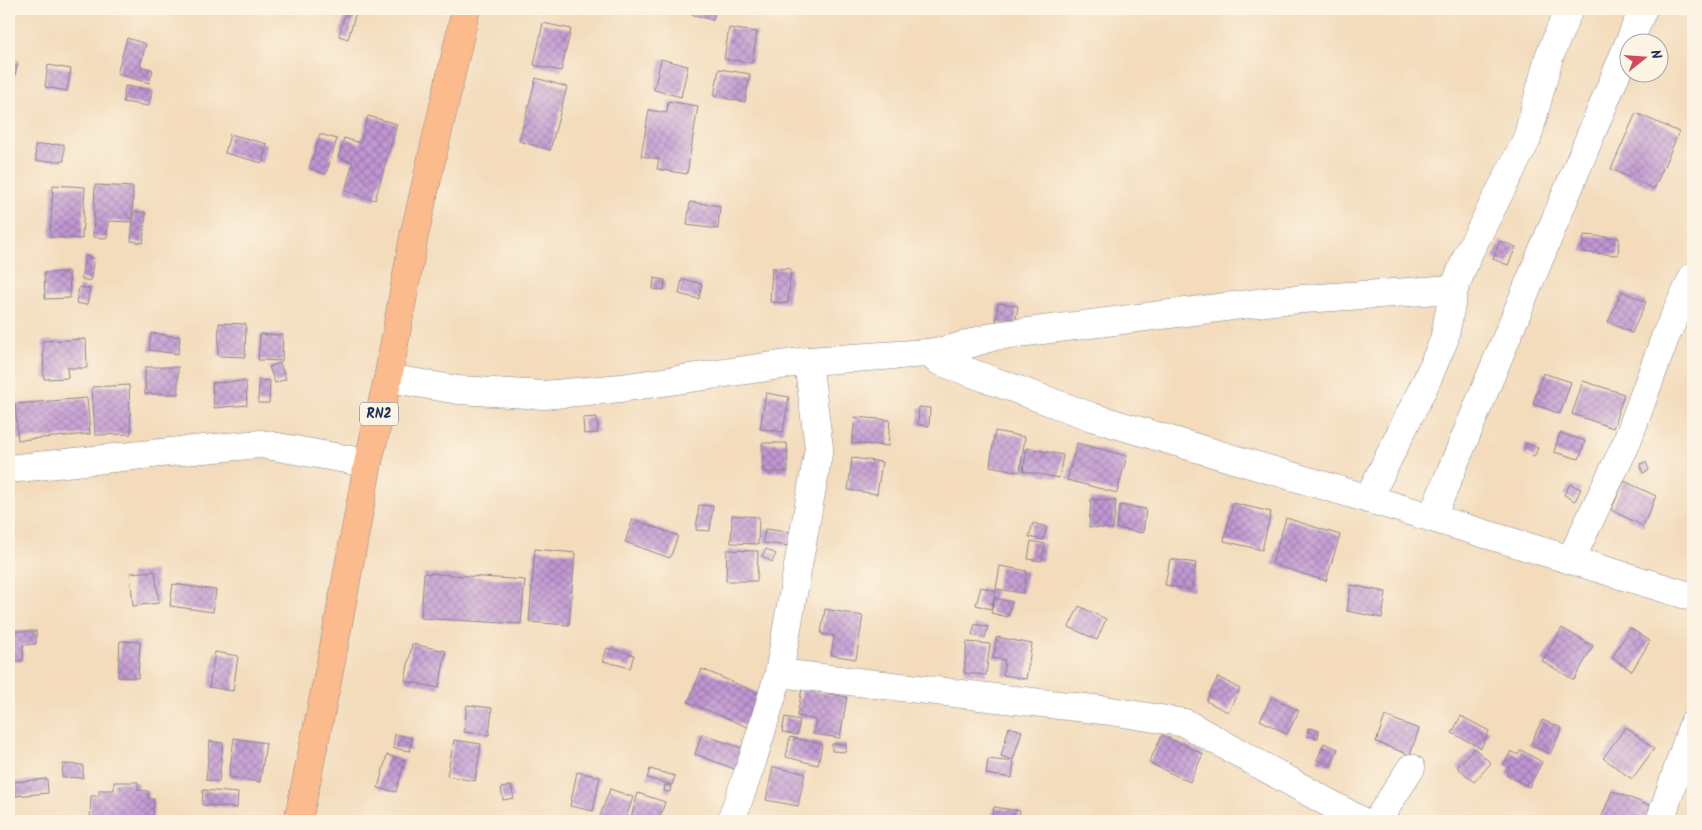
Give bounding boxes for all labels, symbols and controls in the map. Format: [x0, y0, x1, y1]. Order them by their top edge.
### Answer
north arrow [1620, 32, 1670, 82]
text: N [1644, 47, 1667, 62]
road number: RN2 [360, 402, 398, 426]

